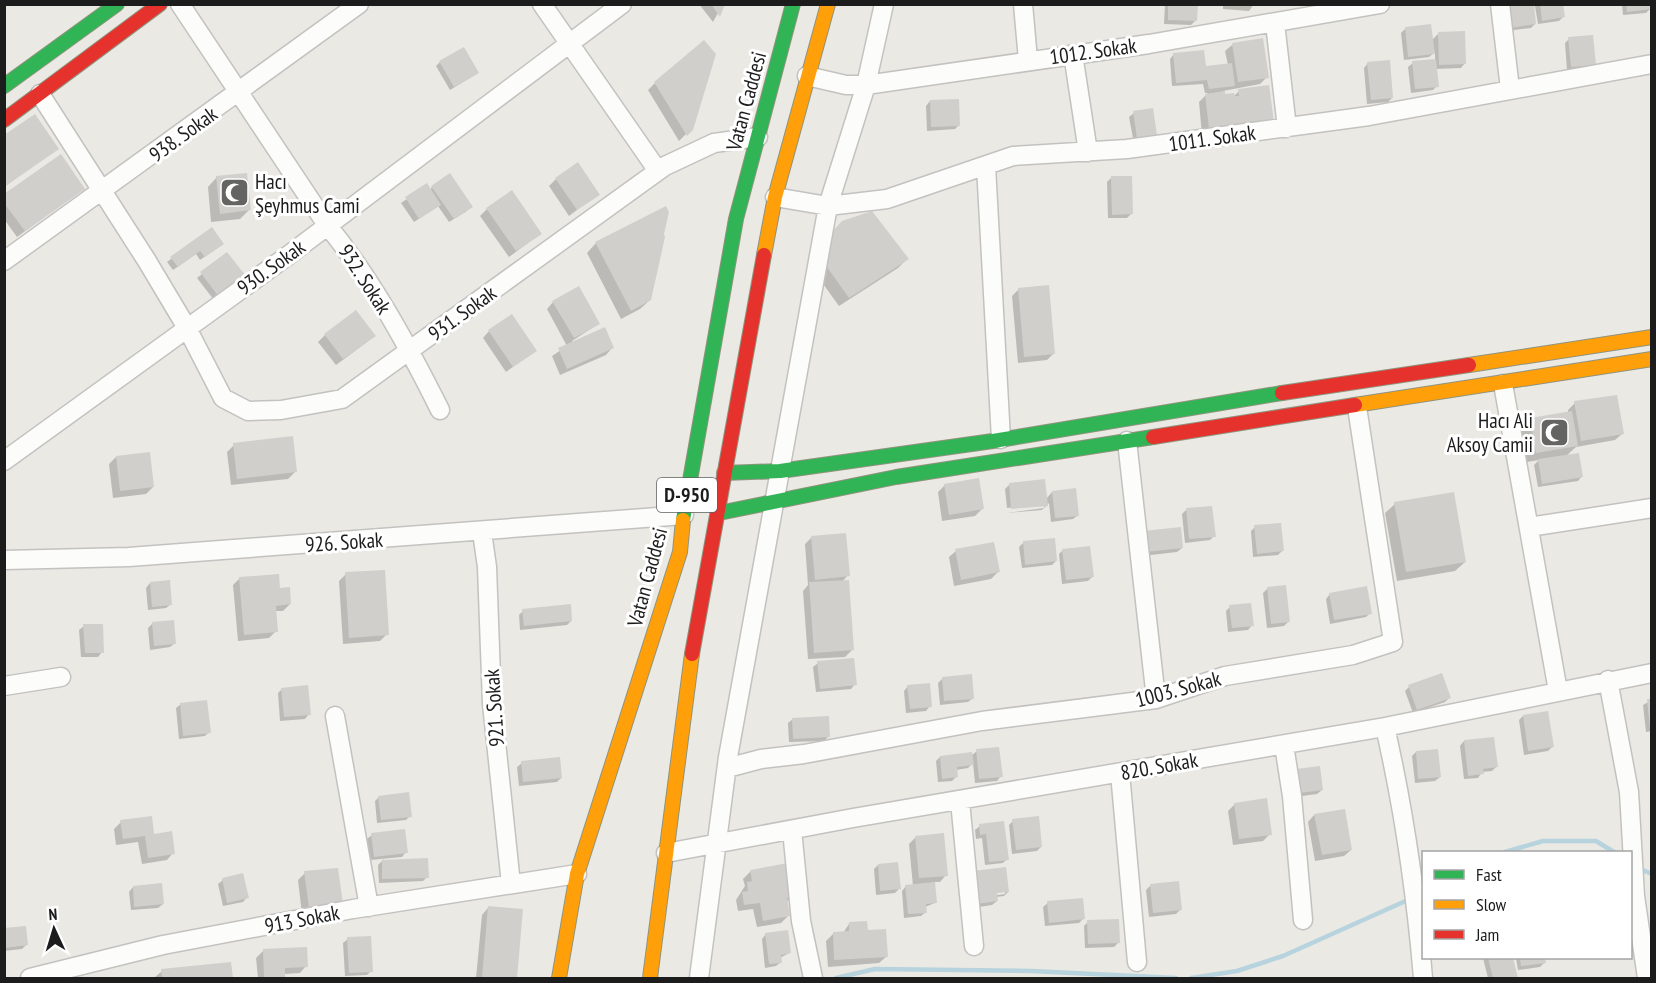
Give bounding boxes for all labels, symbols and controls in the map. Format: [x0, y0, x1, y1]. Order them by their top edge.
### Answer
street label: 1012. Sokak [1048, 32, 1138, 70]
street label: Vatan Caddesi [720, 49, 772, 154]
street label: 938. Sokak [144, 100, 222, 168]
street label: 1011. Sokak [1167, 119, 1257, 157]
place label: Hacı Şeyhmus Cami [255, 168, 360, 219]
mosque icon: Hacı Şeyhmus Cami [218, 177, 250, 209]
street label: 930. Sokak [232, 233, 310, 301]
street label: 932. Sokak [332, 239, 398, 319]
street label: 931. Sokak [423, 279, 501, 347]
place label: Hacı Ali Aksoy Camii [1447, 407, 1533, 458]
mosque icon: Hacı Ali Aksoy Camii [1538, 416, 1570, 448]
road number: D-950 [657, 478, 717, 512]
street label: Vatan Caddesi [621, 525, 673, 630]
street label: 926. Sokak [304, 526, 384, 558]
street label: 1003. Sokak [1132, 665, 1224, 713]
street label: 921. Sokak [478, 668, 510, 748]
street label: 820. Sokak [1118, 746, 1200, 786]
legend [1422, 851, 1632, 959]
text: Fast [1476, 863, 1502, 886]
text: Slow [1476, 893, 1507, 916]
north arrow [24, 899, 84, 959]
street label: 913 Sokak [262, 899, 342, 939]
text: N [48, 904, 58, 924]
text: Jam [1475, 923, 1499, 946]

